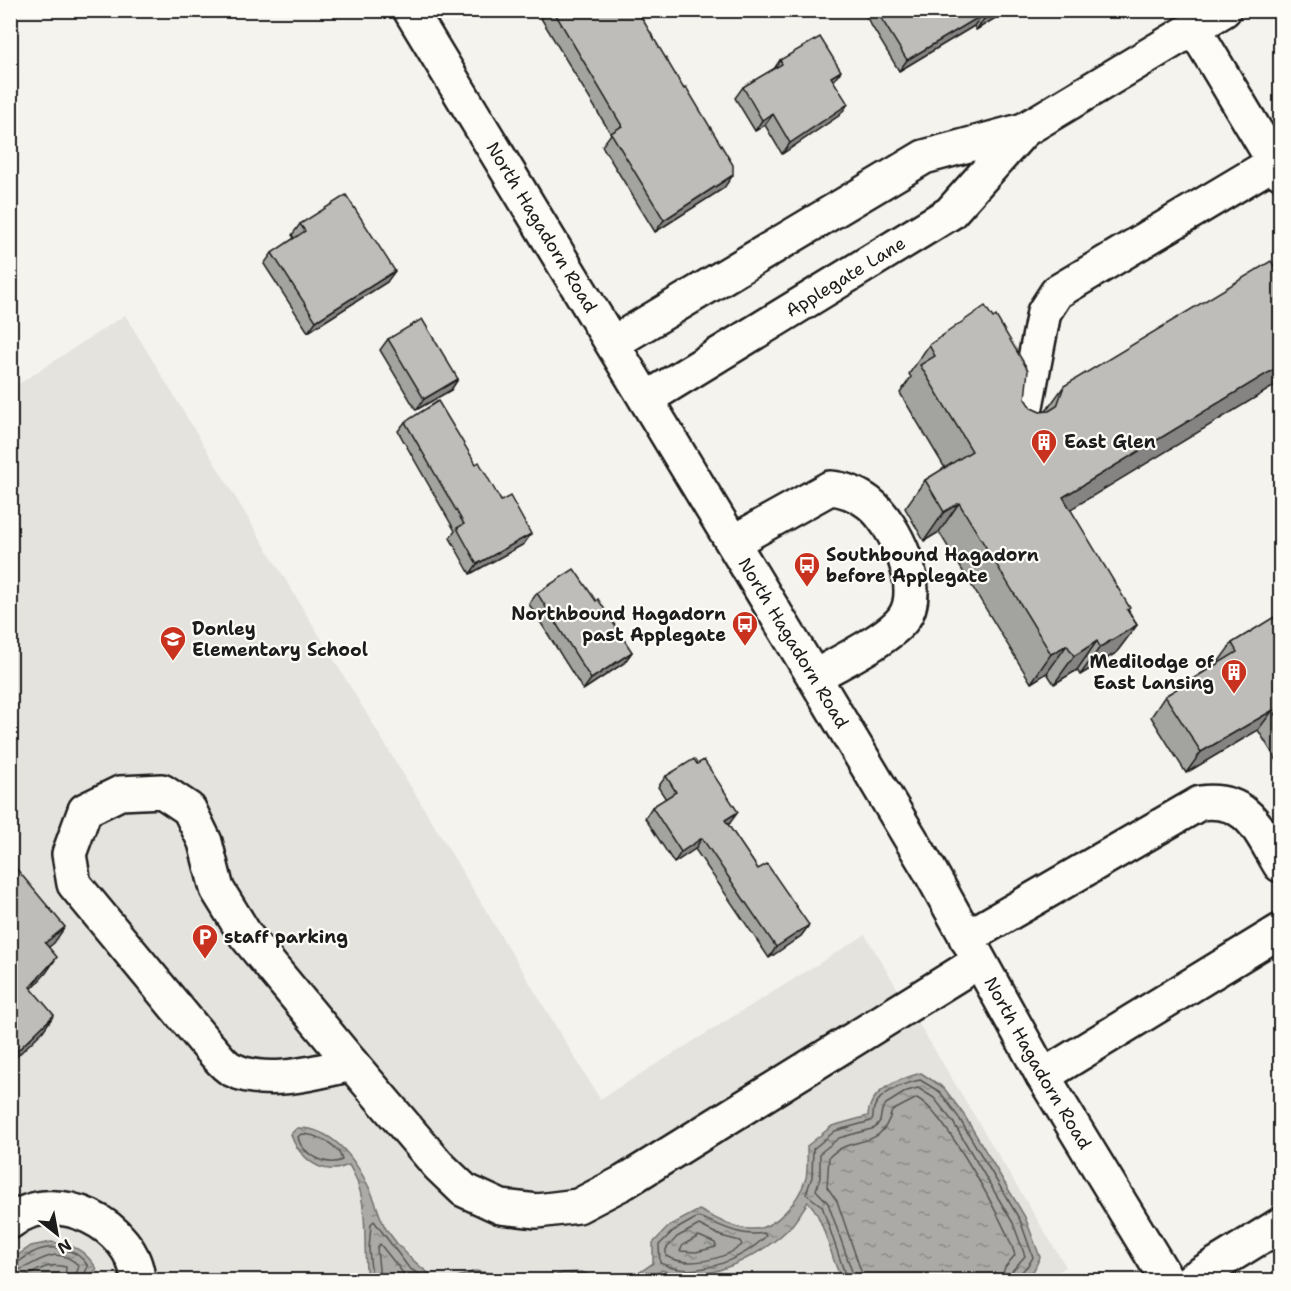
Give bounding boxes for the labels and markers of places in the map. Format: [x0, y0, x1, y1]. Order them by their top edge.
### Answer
building icon: East Glen [1029, 427, 1059, 465]
place label: East Glen [1064, 430, 1156, 454]
place label: Southbound Hagadorn before Applegate [826, 543, 1039, 588]
bus stop icon: Southbound Hagadorn before Applegate [792, 550, 822, 588]
place label: Northbound Hagadorn past Applegate [511, 602, 726, 647]
bus stop icon: Northbound Hagadorn past Applegate [730, 609, 760, 647]
place label: Donley Elementary School [192, 617, 368, 662]
school or university icon: Donley Elementary School [158, 624, 188, 662]
place label: Medilodge of East Lansing [1090, 650, 1215, 695]
building icon: Medilodge of East Lansing [1219, 657, 1249, 695]
parking icon: staff parking [190, 922, 220, 960]
place label: staff parking [224, 925, 348, 949]

